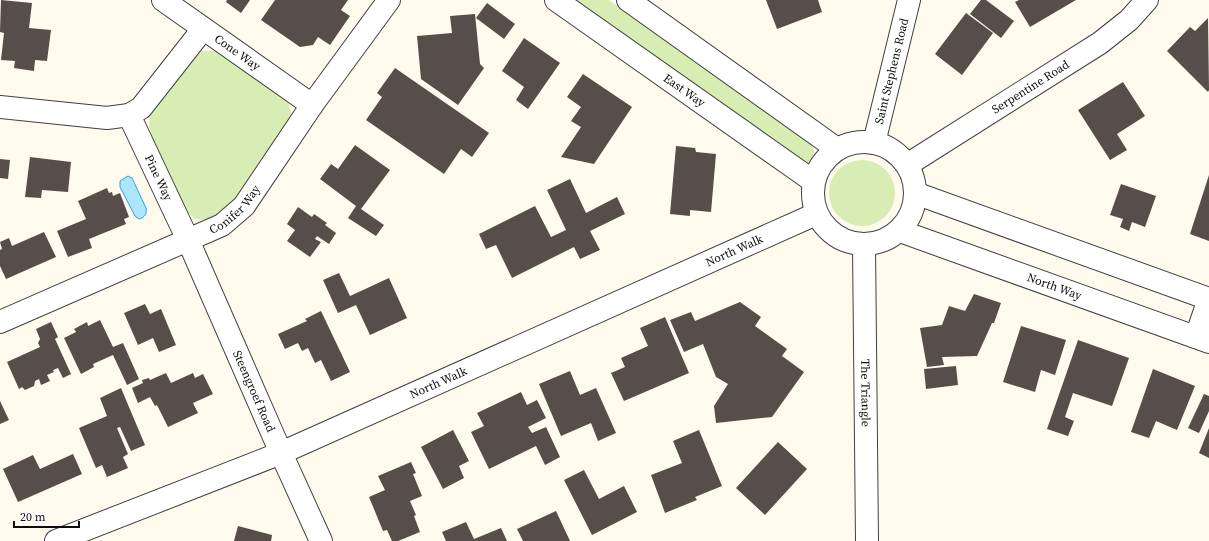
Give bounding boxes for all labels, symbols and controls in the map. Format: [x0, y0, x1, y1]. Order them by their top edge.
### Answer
street label: Saint Stephens Road [871, 16, 912, 126]
street label: Cone Way [211, 31, 264, 75]
street label: Serpentine Road [989, 56, 1072, 117]
street label: East Way [660, 70, 709, 111]
street label: Pine Way [141, 152, 177, 204]
street label: Conifer Way [207, 181, 264, 238]
street label: North Walk [703, 231, 766, 270]
street label: North Way [1025, 269, 1085, 304]
street label: Steengroef Road [229, 348, 279, 435]
street label: The Triangle [857, 359, 874, 427]
street label: North Walk [407, 363, 470, 402]
scale bar [14, 503, 79, 529]
text: 20 m [20, 509, 46, 525]

